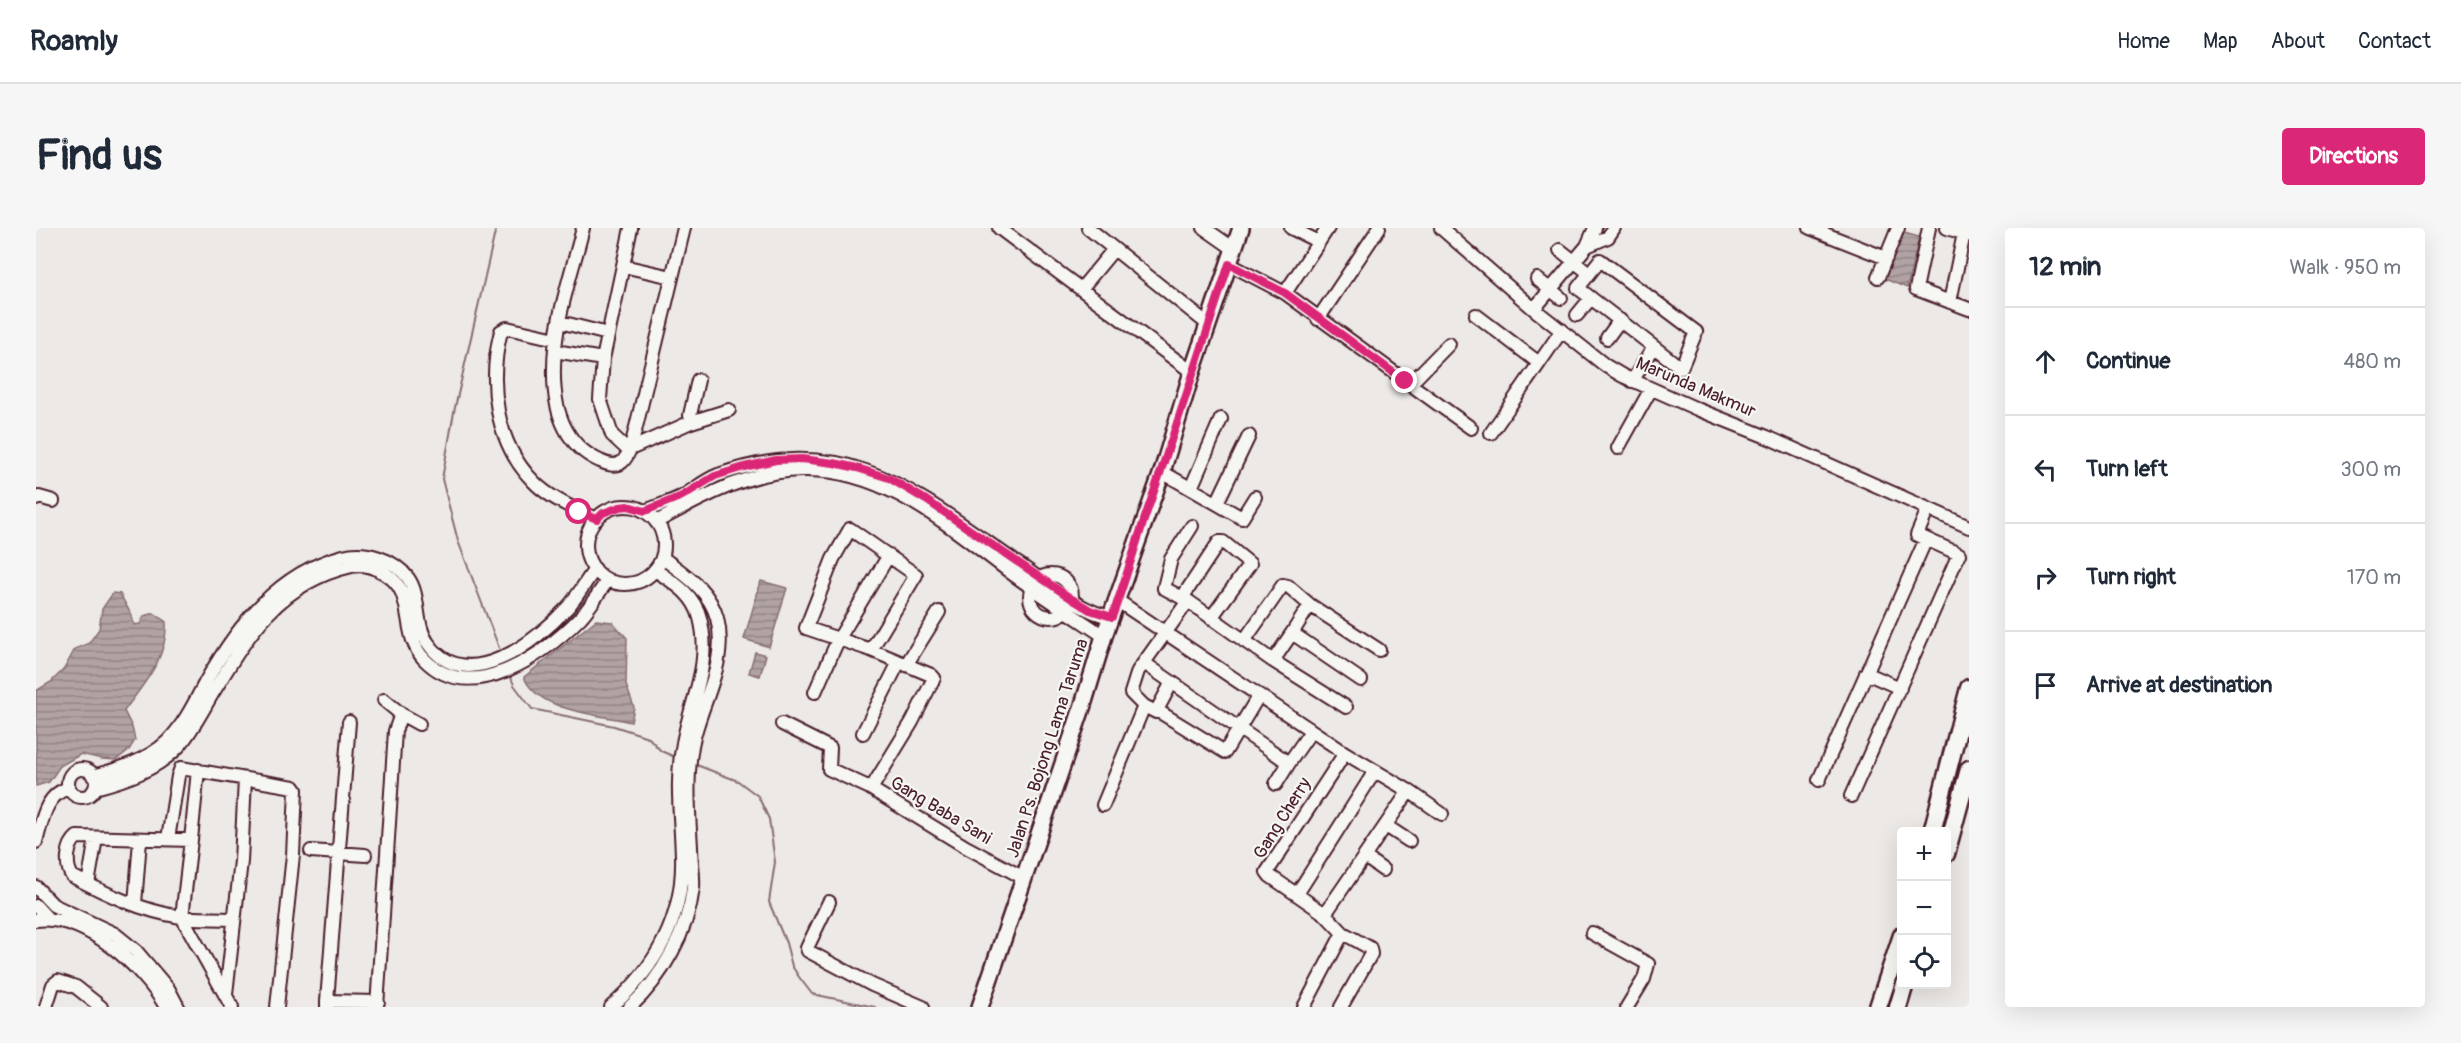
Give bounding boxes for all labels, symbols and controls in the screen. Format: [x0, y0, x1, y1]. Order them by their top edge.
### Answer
text: Roamly [30, 24, 118, 59]
text: Home [2117, 28, 2170, 55]
text: Map [2203, 28, 2238, 55]
text: About [2271, 28, 2325, 55]
text: Contact [2358, 28, 2431, 55]
button: Directions [2282, 128, 2425, 185]
text: Find us [36, 130, 162, 182]
text: 12 min [2029, 251, 2102, 283]
text: Walk · 950 m [2289, 255, 2401, 280]
icon: ahead [2029, 345, 2062, 378]
text: Continue [2086, 347, 2170, 375]
text: 480 m [2344, 349, 2401, 374]
street label: Marunda Makmur [1632, 352, 1760, 423]
route end [1391, 367, 1417, 393]
icon: left [2029, 453, 2062, 486]
text: Turn left [2086, 455, 2168, 483]
text: 300 m [2340, 457, 2401, 482]
route start [565, 498, 591, 524]
icon: right [2029, 561, 2062, 594]
text: Turn right [2086, 563, 2176, 591]
text: 170 m [2347, 565, 2401, 590]
street label: Jalan Ps. Bojong Lama Taruma [1001, 636, 1094, 861]
icon: arrive [2029, 669, 2062, 702]
text: Arrive at destination [2086, 671, 2272, 699]
street label: Gang Baba Sani [886, 771, 996, 850]
street label: Gang Cherry [1248, 773, 1317, 863]
map controls [1897, 827, 1951, 989]
button: + [1897, 827, 1951, 881]
button: − [1897, 881, 1951, 935]
button: locate [1897, 935, 1951, 989]

